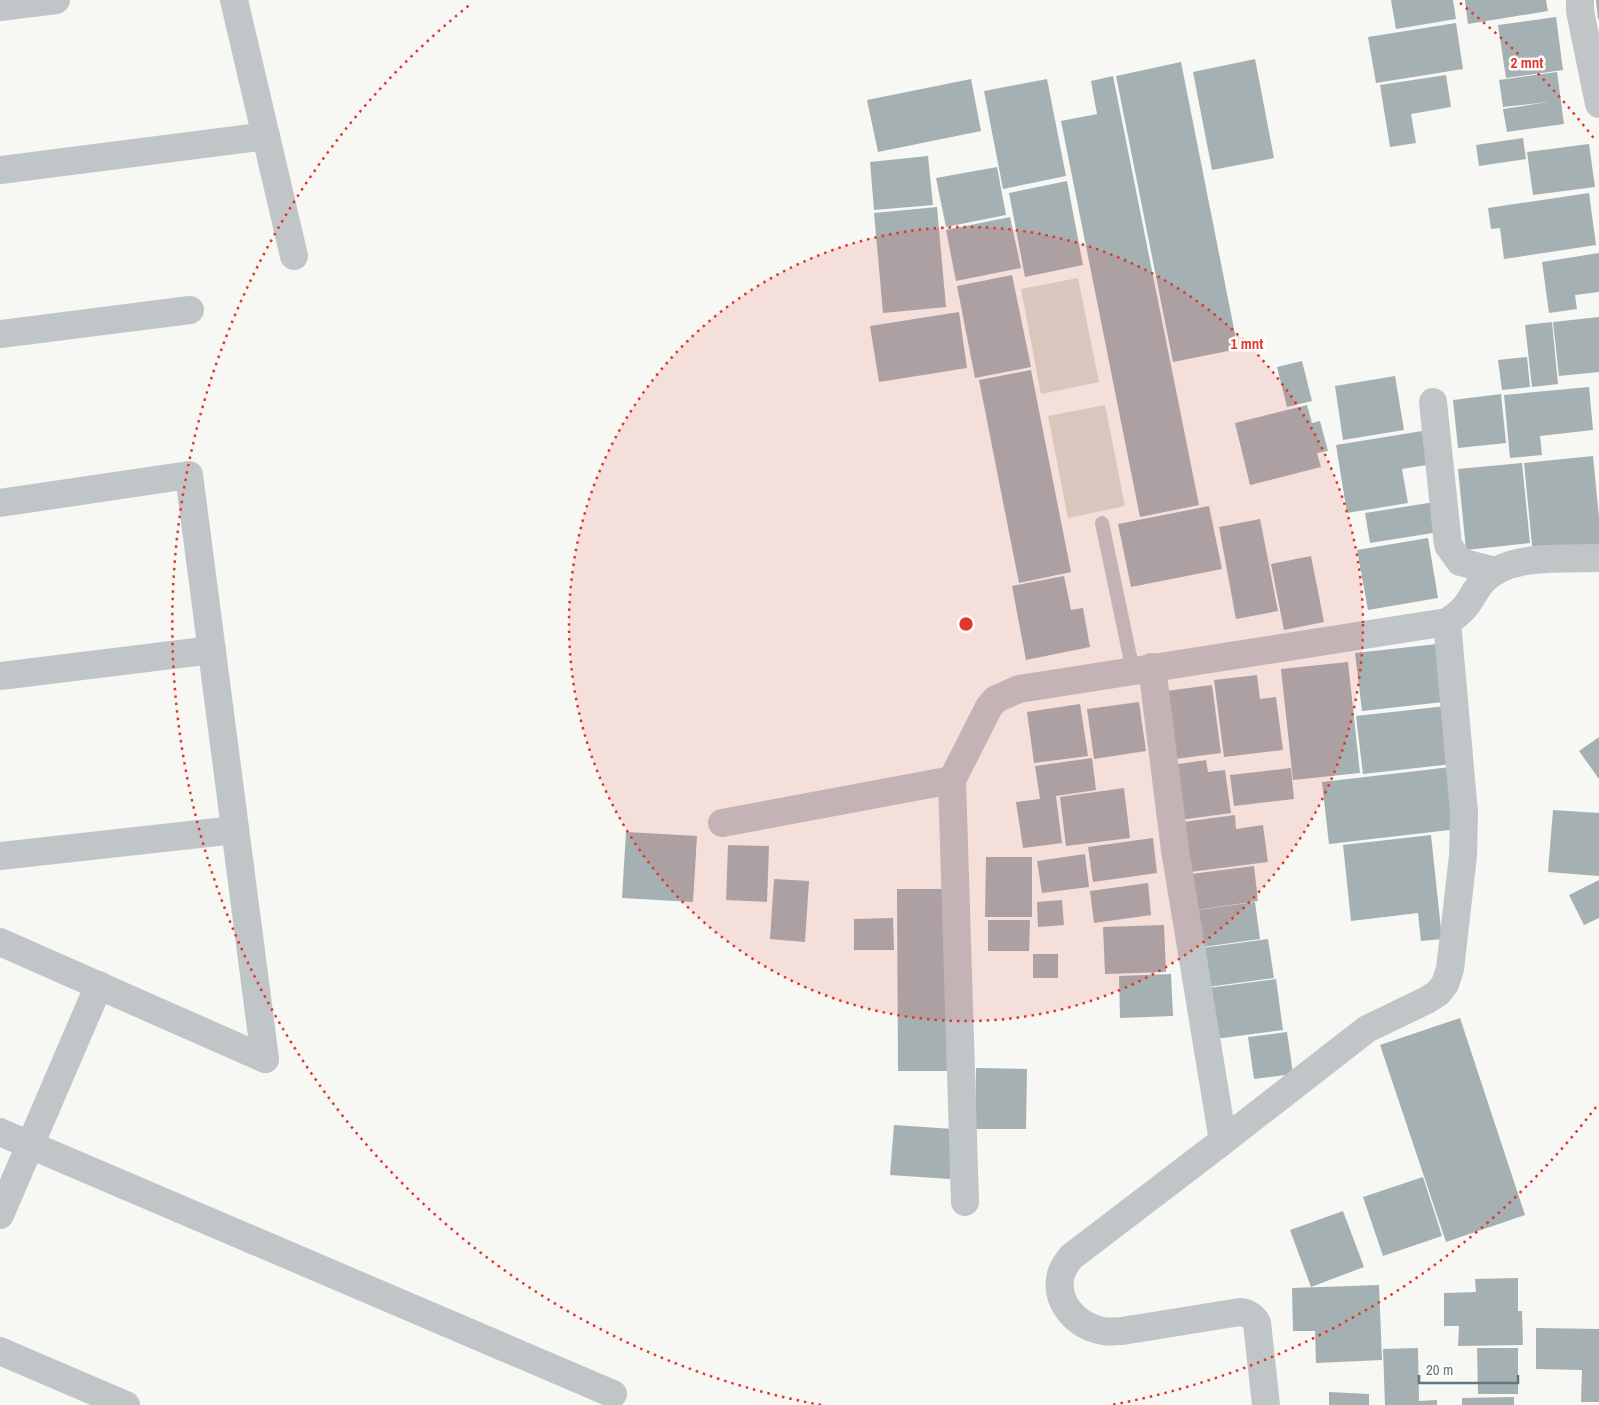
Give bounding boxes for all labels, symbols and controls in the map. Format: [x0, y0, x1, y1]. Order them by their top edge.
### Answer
text: 2 mnt [1511, 52, 1543, 73]
text: 1 mnt [1231, 333, 1263, 354]
centre of rings [957, 615, 975, 633]
scale bar [1419, 1352, 1518, 1384]
text: 20 m [1426, 1359, 1453, 1380]

